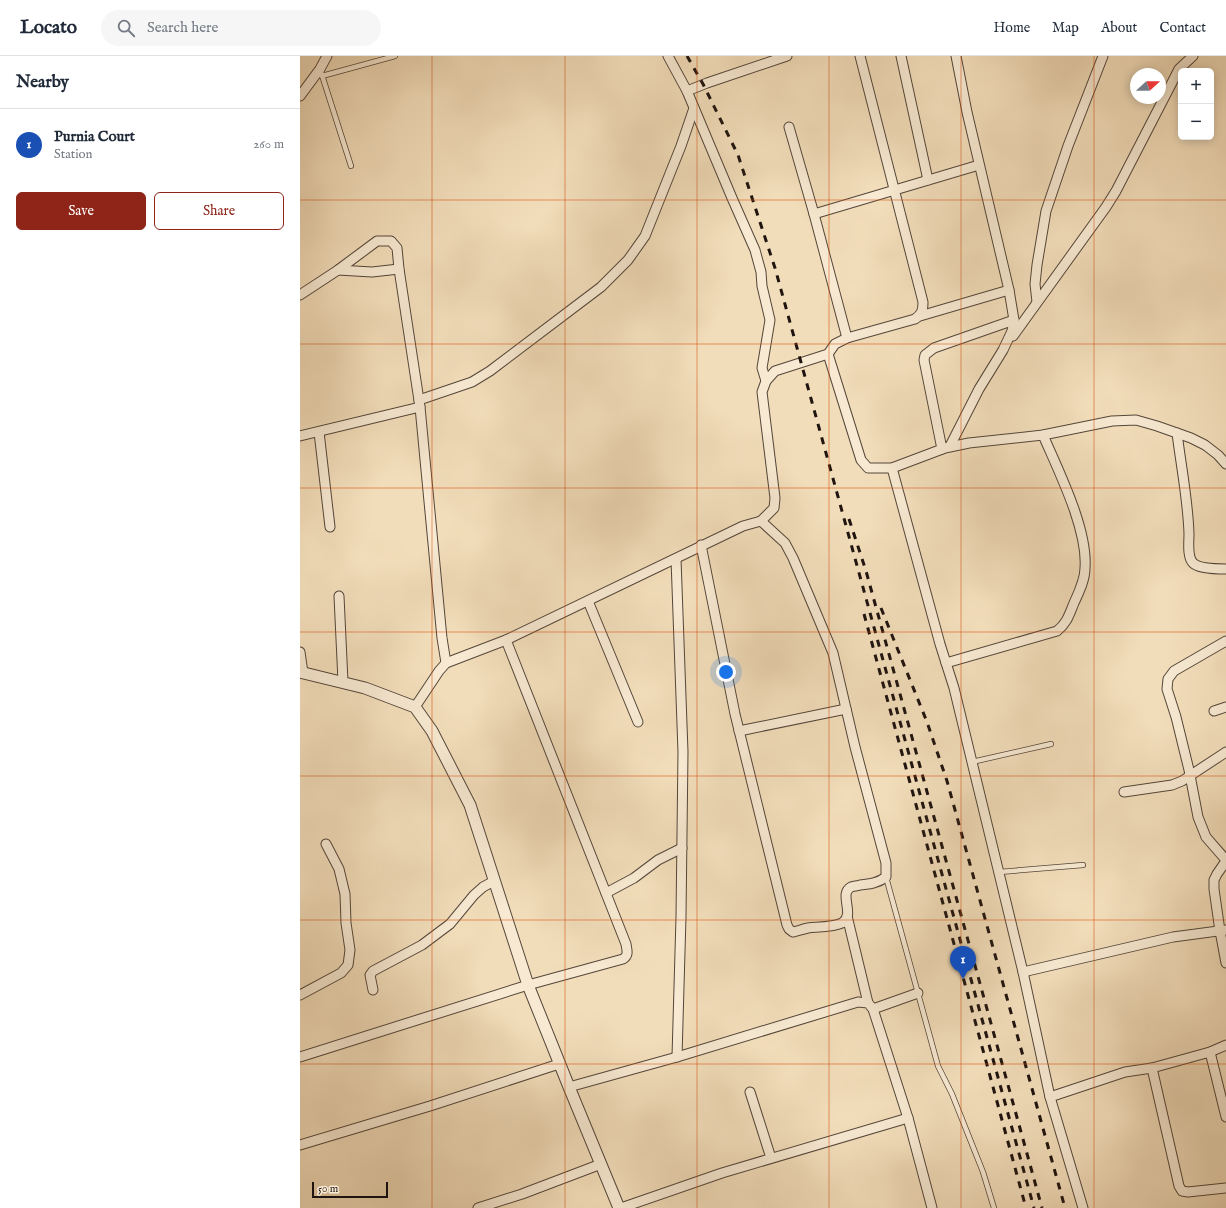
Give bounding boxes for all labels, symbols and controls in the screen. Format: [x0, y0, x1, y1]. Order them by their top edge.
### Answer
search box [101, 10, 381, 46]
text: Locato [20, 16, 77, 40]
icon: search [115, 17, 137, 39]
text: Search here [147, 18, 219, 37]
text: Home [994, 19, 1030, 37]
text: Map [1052, 19, 1079, 37]
text: About [1101, 19, 1137, 37]
text: Contact [1159, 19, 1206, 37]
north arrow [1130, 68, 1166, 104]
map controls [1178, 68, 1214, 140]
button: + [1178, 68, 1214, 104]
text: Nearby [16, 72, 69, 93]
button: − [1178, 104, 1214, 140]
text: Purnia Court [54, 127, 135, 146]
text: 1 [27, 136, 31, 153]
text: 260 m [253, 136, 284, 153]
text: Station [54, 146, 93, 163]
button: Save [16, 192, 146, 230]
button: Share [154, 192, 284, 230]
your location [716, 662, 736, 682]
pin: 1 [950, 946, 976, 979]
scale bar [312, 1180, 388, 1199]
text: 50 m [318, 1182, 338, 1196]

